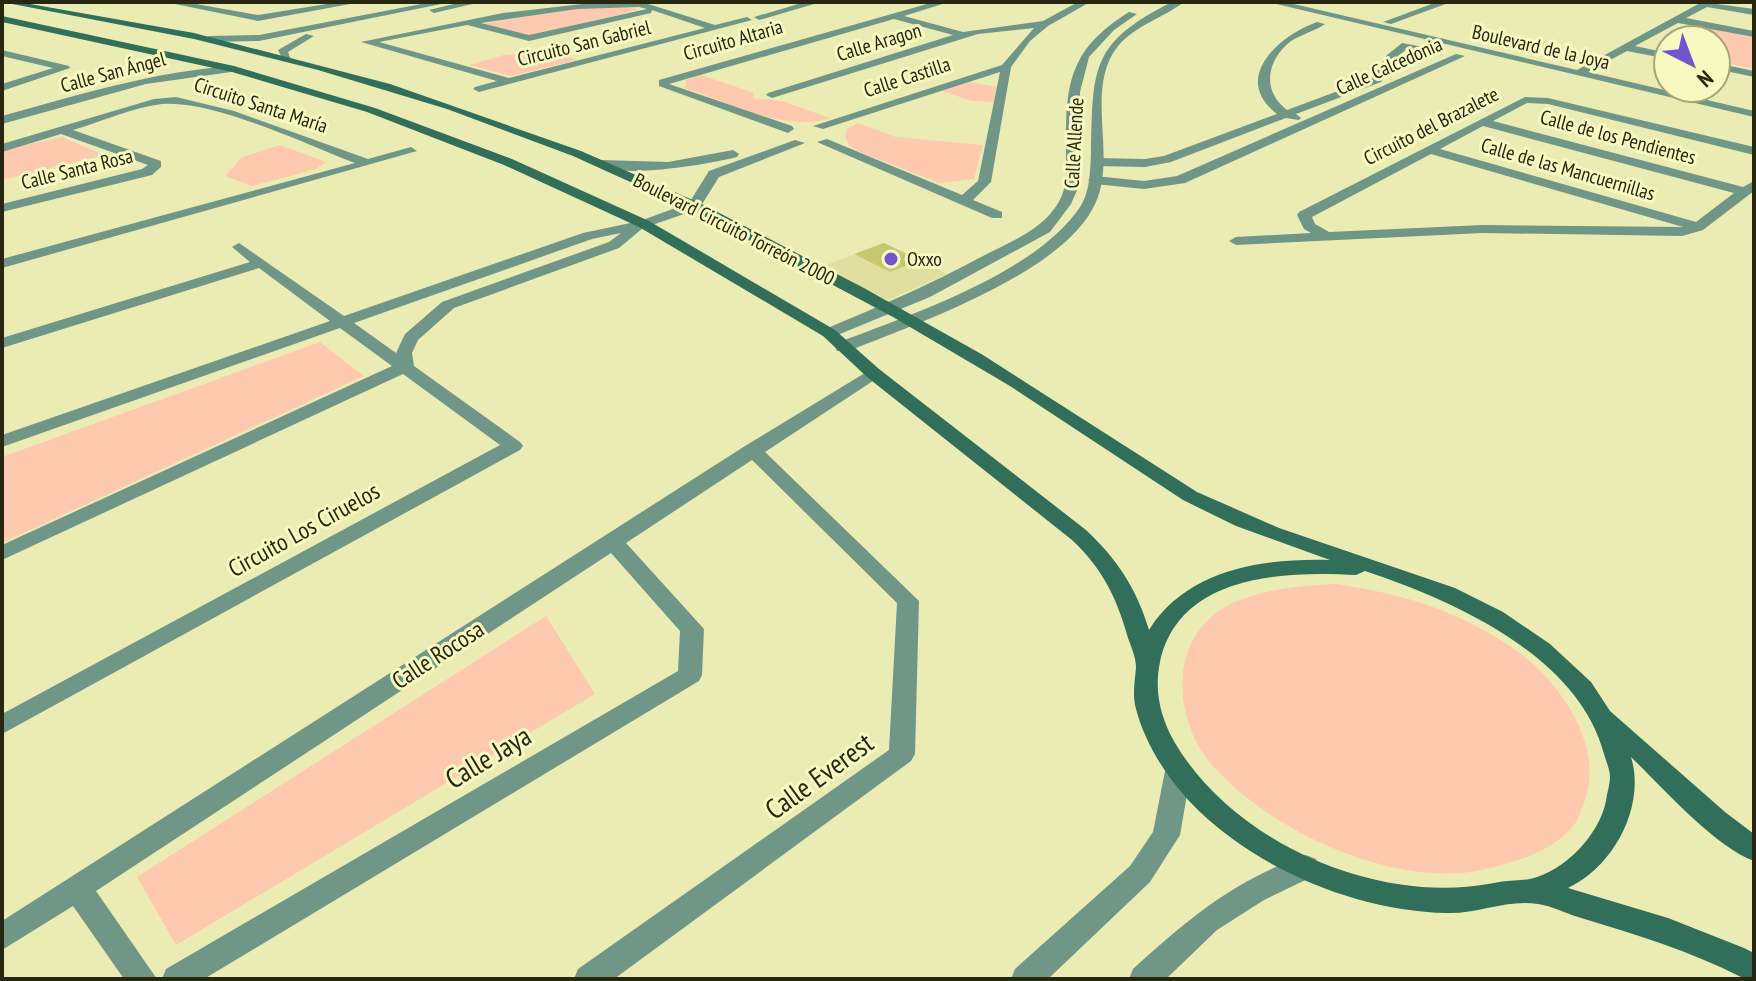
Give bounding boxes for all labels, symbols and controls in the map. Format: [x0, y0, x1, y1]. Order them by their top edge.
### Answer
street label: Circuito Altaria [680, 13, 786, 67]
street label: Circuito San Gabriel [515, 14, 654, 72]
street label: Calle Aragon [834, 17, 924, 67]
street label: Boulevard de la Joya [1470, 19, 1612, 75]
north arrow [1652, 24, 1732, 104]
street label: Calle Calcedonia [1332, 31, 1446, 101]
street label: Calle San Ángel [58, 45, 169, 98]
street label: Calle Castilla [860, 51, 954, 103]
text: N [1692, 64, 1719, 93]
street label: Circuito Santa María [191, 71, 331, 139]
street label: Circuito del Brazalete [1359, 81, 1503, 171]
street label: Calle Allende [1059, 97, 1089, 189]
street label: Calle de los Pendientes [1537, 104, 1699, 170]
street label: Calle de las Mancuernillas [1478, 132, 1658, 206]
street label: Calle Santa Rosa [19, 143, 135, 195]
street label: Boulevard Circuito Torreón 2000 [629, 167, 839, 291]
place label: Oxxo [907, 246, 942, 272]
marker: Oxxo [882, 250, 900, 268]
street label: Circuito Los Ciruelos [223, 475, 385, 584]
street label: Calle Rocosa [386, 613, 490, 696]
street label: Calle Jaya [438, 717, 538, 797]
street label: Calle Everest [757, 724, 880, 827]

